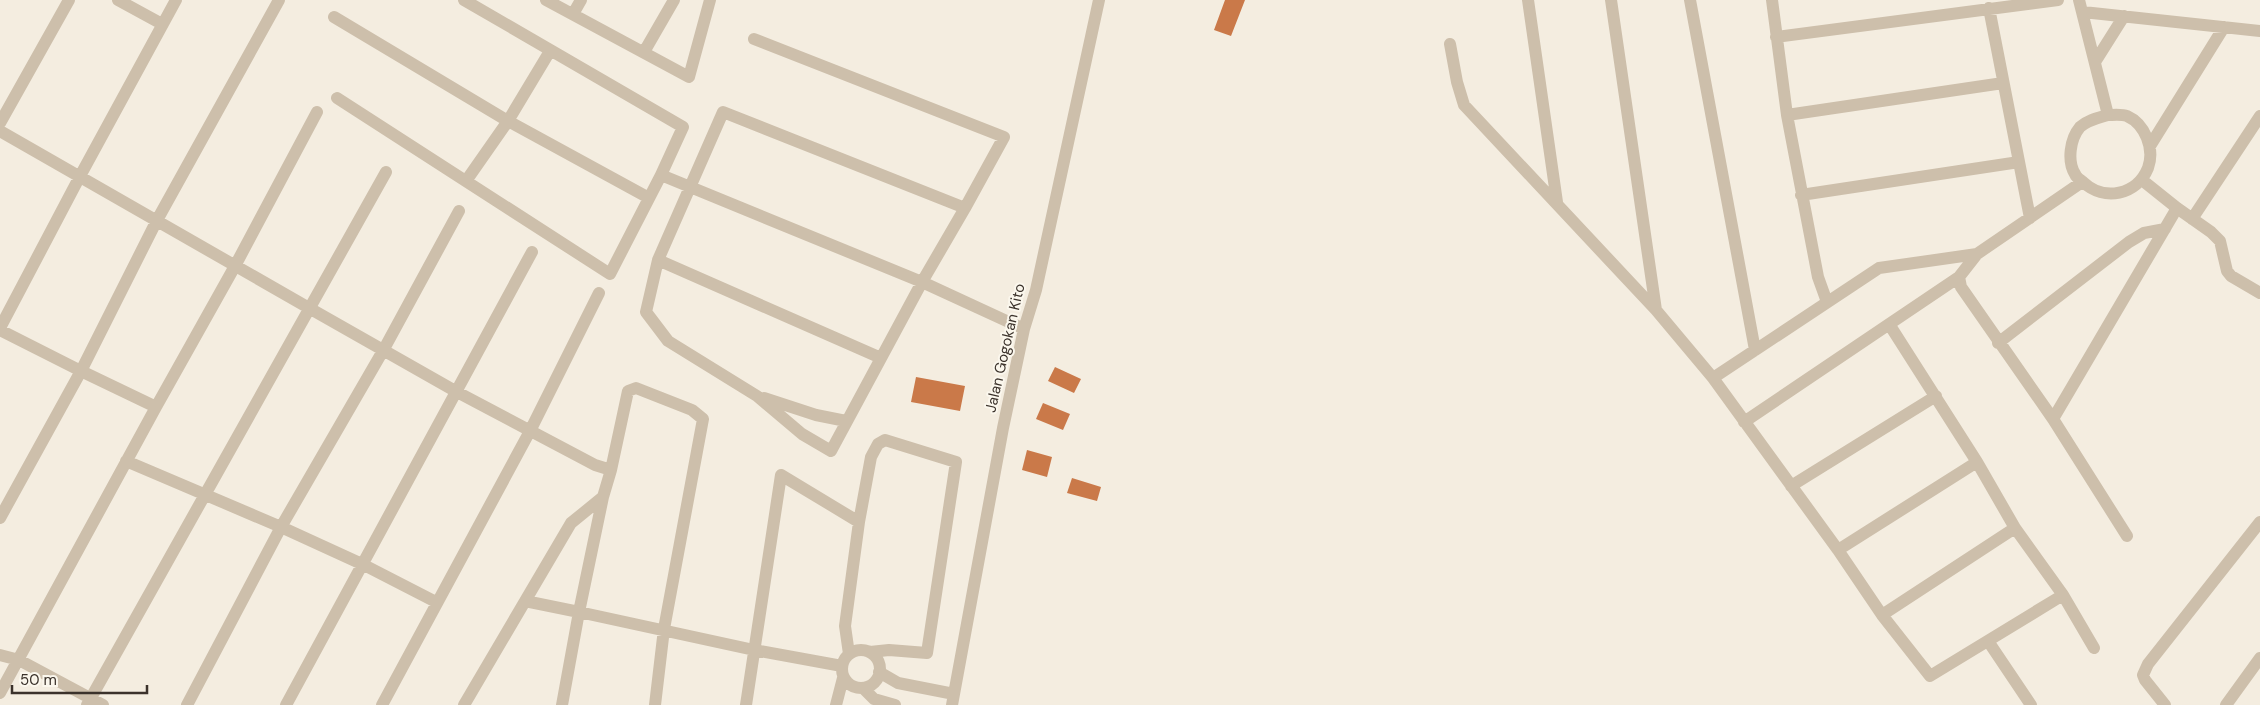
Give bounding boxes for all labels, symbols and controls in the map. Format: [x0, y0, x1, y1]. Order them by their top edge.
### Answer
street label: Jalan Gogokan Kito [980, 281, 1030, 415]
scale bar [12, 662, 148, 694]
text: 50 m [20, 670, 57, 690]

